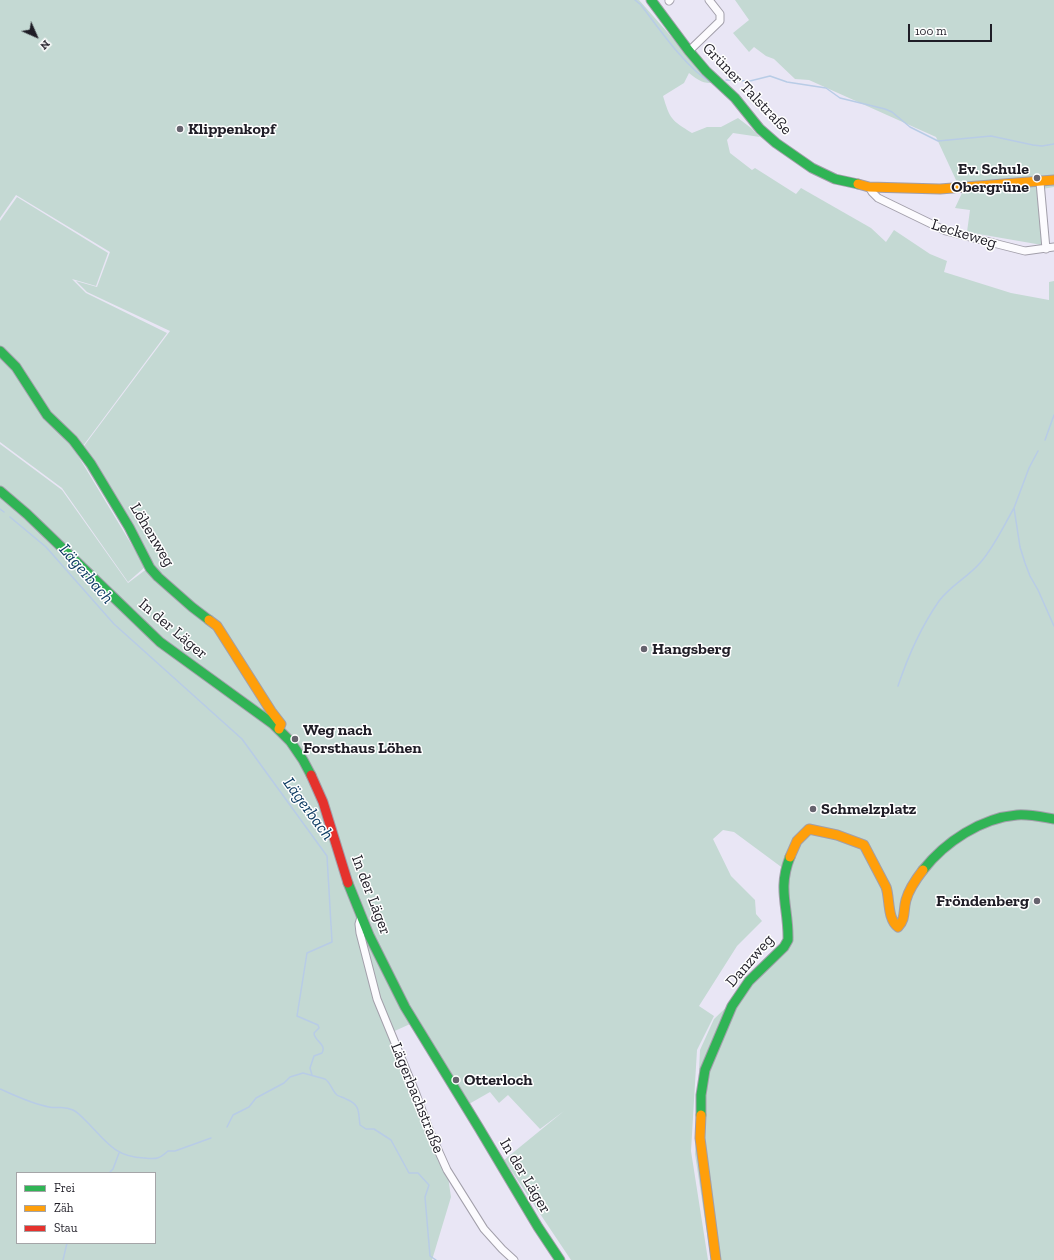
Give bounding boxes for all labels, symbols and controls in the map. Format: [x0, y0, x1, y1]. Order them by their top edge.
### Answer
north arrow [16, 16, 56, 56]
scale bar [910, 16, 994, 42]
text: 100 m [915, 24, 947, 38]
text: N [37, 37, 52, 52]
street label: Grüner Talstraße [698, 39, 796, 139]
place label: Klippenkopf [188, 119, 275, 139]
marker: Klippenkopf [175, 124, 185, 134]
place label: Ev. Schule Obergrüne [951, 159, 1029, 197]
marker: Ev. Schule Obergrüne [1032, 173, 1042, 183]
street label: Leckeweg [929, 215, 999, 253]
street label: Löhenweg [126, 500, 178, 570]
water label: Lägerbach [54, 540, 118, 608]
street label: In der Läger [135, 595, 211, 663]
place label: Hangsberg [652, 639, 731, 659]
marker: Hangsberg [639, 644, 649, 654]
place label: Weg nach Forsthaus Löhen [303, 720, 422, 758]
marker: Weg nach Forsthaus Löhen [290, 734, 300, 744]
water label: Lägerbach [278, 774, 338, 844]
place label: Schmelzplatz [821, 799, 916, 819]
marker: Schmelzplatz [808, 804, 818, 814]
street label: In der Läger [347, 852, 395, 938]
place label: Fröndenberg [936, 891, 1029, 911]
marker: Fröndenberg [1032, 896, 1042, 906]
street label: Danzweg [722, 931, 778, 991]
street label: Lägerbachstraße [386, 1040, 448, 1156]
place label: Otterloch [464, 1070, 533, 1090]
marker: Otterloch [451, 1075, 461, 1085]
street label: In der Läger [495, 1135, 555, 1217]
legend [16, 1172, 156, 1244]
text: Frei [54, 1181, 75, 1195]
text: Zäh [54, 1201, 73, 1215]
text: Stau [54, 1221, 77, 1235]

